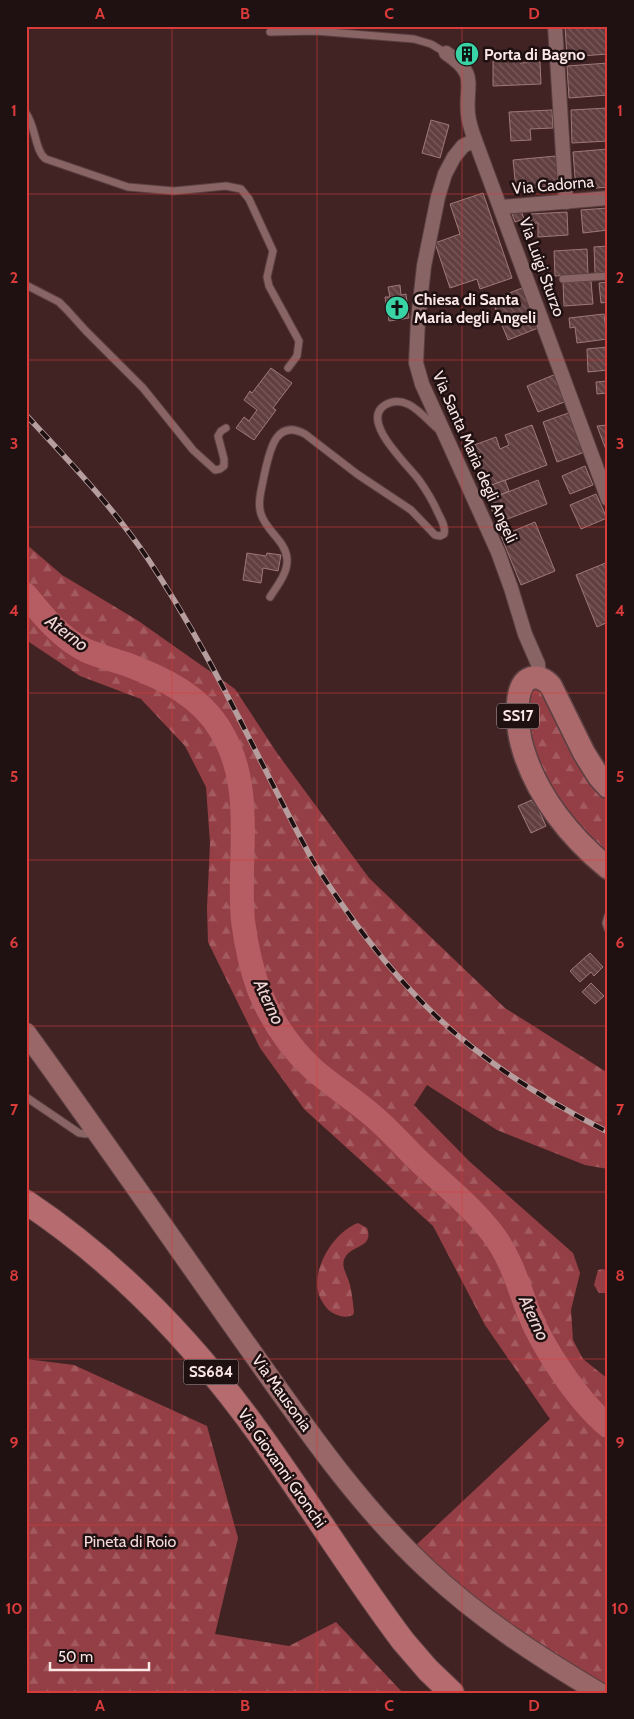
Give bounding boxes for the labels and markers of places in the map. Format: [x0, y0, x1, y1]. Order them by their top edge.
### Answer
building icon: Porta di Bagno [454, 41, 480, 67]
place label: Porta di Bagno [484, 45, 585, 64]
place label: Chiesa di Santa Maria degli Angeli [414, 290, 536, 327]
church icon: Chiesa di Santa Maria degli Angeli [384, 295, 410, 321]

